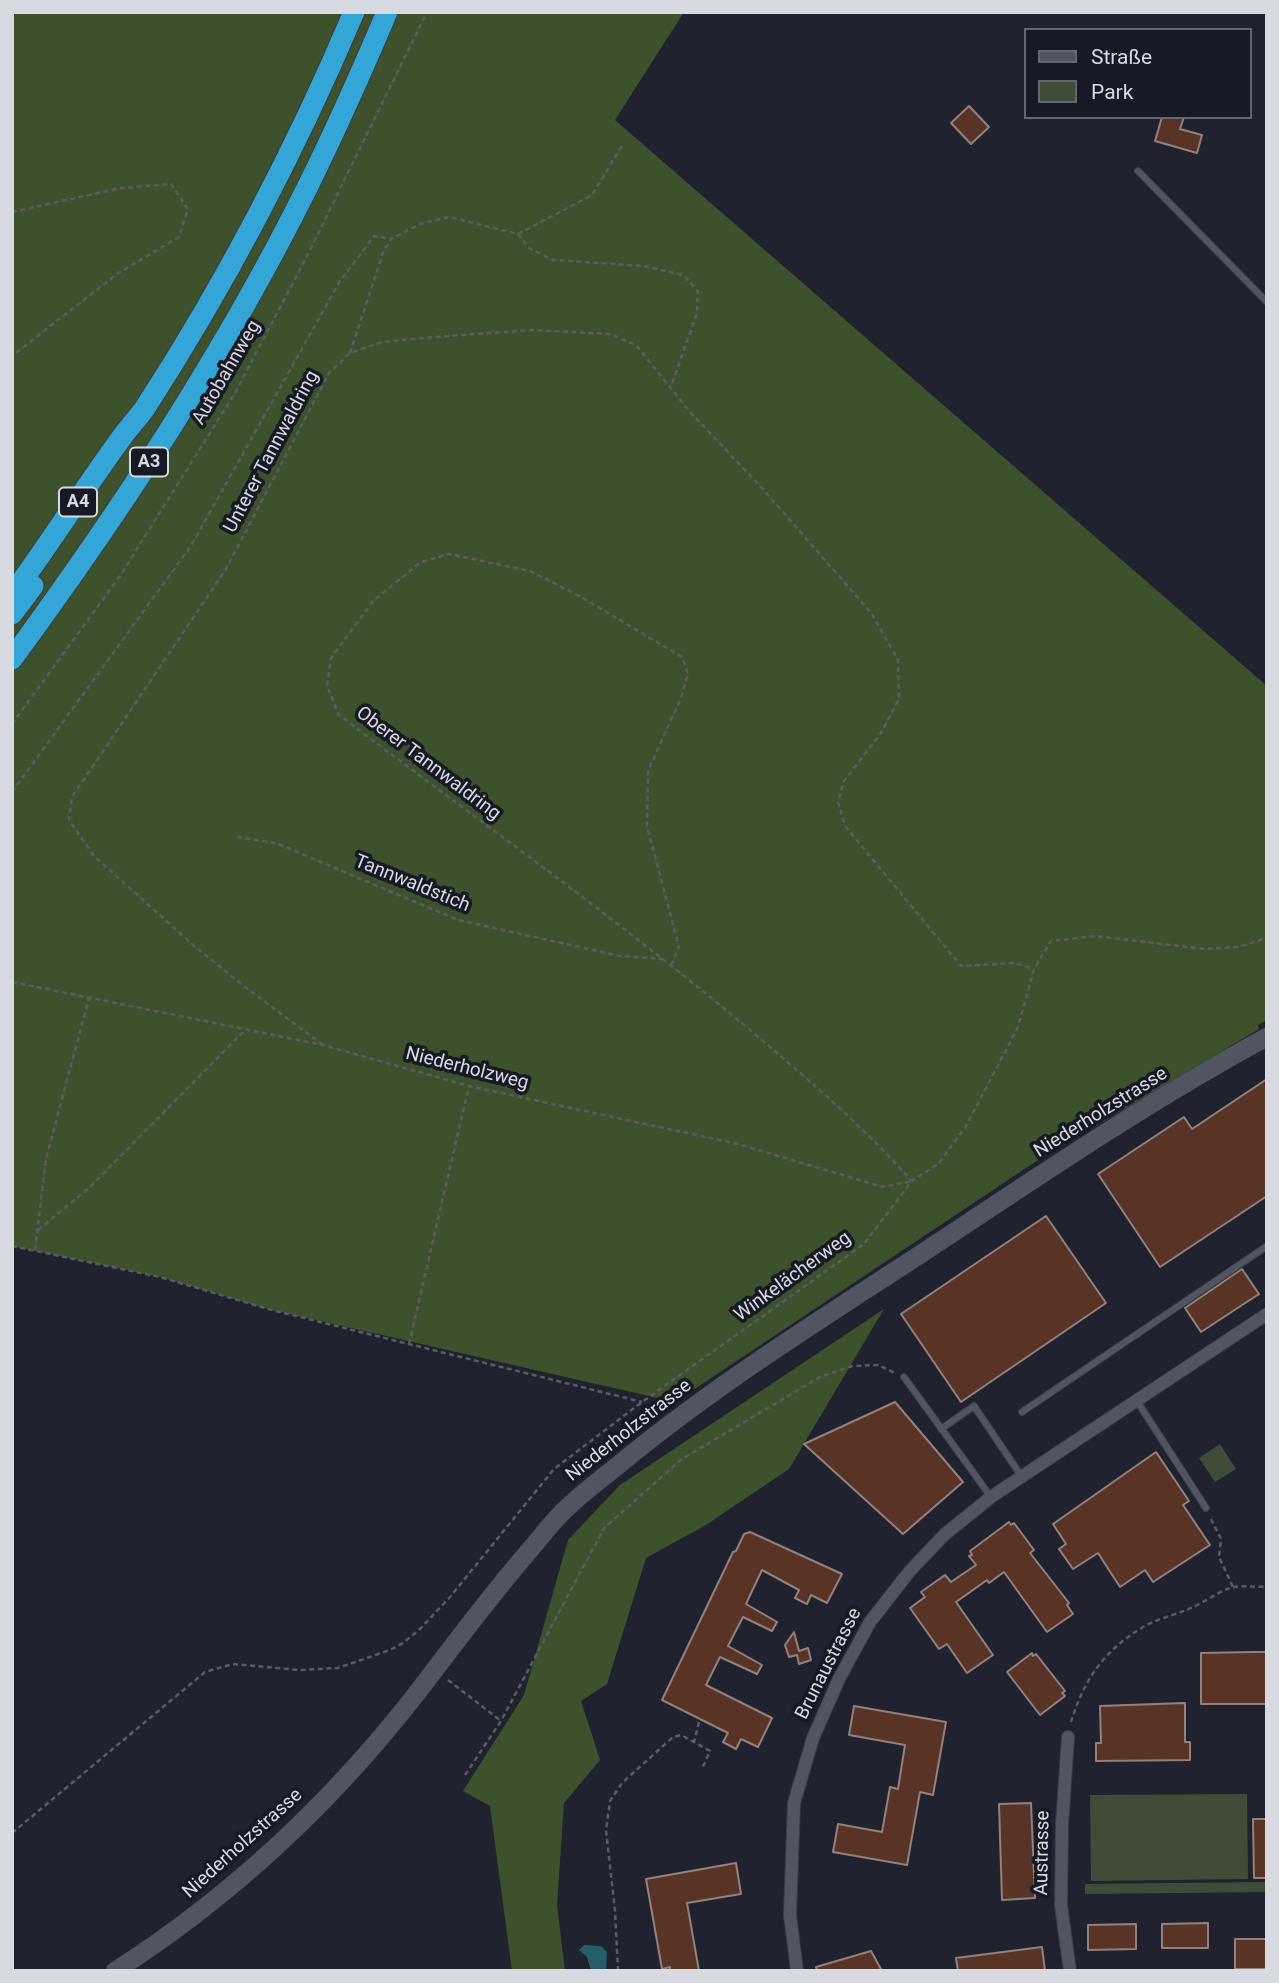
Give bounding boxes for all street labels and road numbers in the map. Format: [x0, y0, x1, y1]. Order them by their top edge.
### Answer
street label: Autobahnweg [188, 317, 266, 429]
street label: Unterer Tannwaldring [220, 367, 324, 537]
road number: A3 [130, 448, 168, 476]
road number: A4 [59, 488, 97, 516]
street label: Oberer Tannwaldring [351, 702, 505, 826]
street label: Tannwaldstich [351, 850, 473, 918]
street label: Niederholzweg [403, 1043, 531, 1095]
street label: Niederholzstrasse [1030, 1063, 1172, 1163]
street label: Winkelächerweg [730, 1227, 856, 1327]
street label: Niederholzstrasse [562, 1375, 696, 1487]
street label: Brunaustrasse [791, 1604, 867, 1724]
street label: Niederholzstrasse [179, 1784, 307, 1904]
street label: Austrasse [1031, 1810, 1055, 1896]

